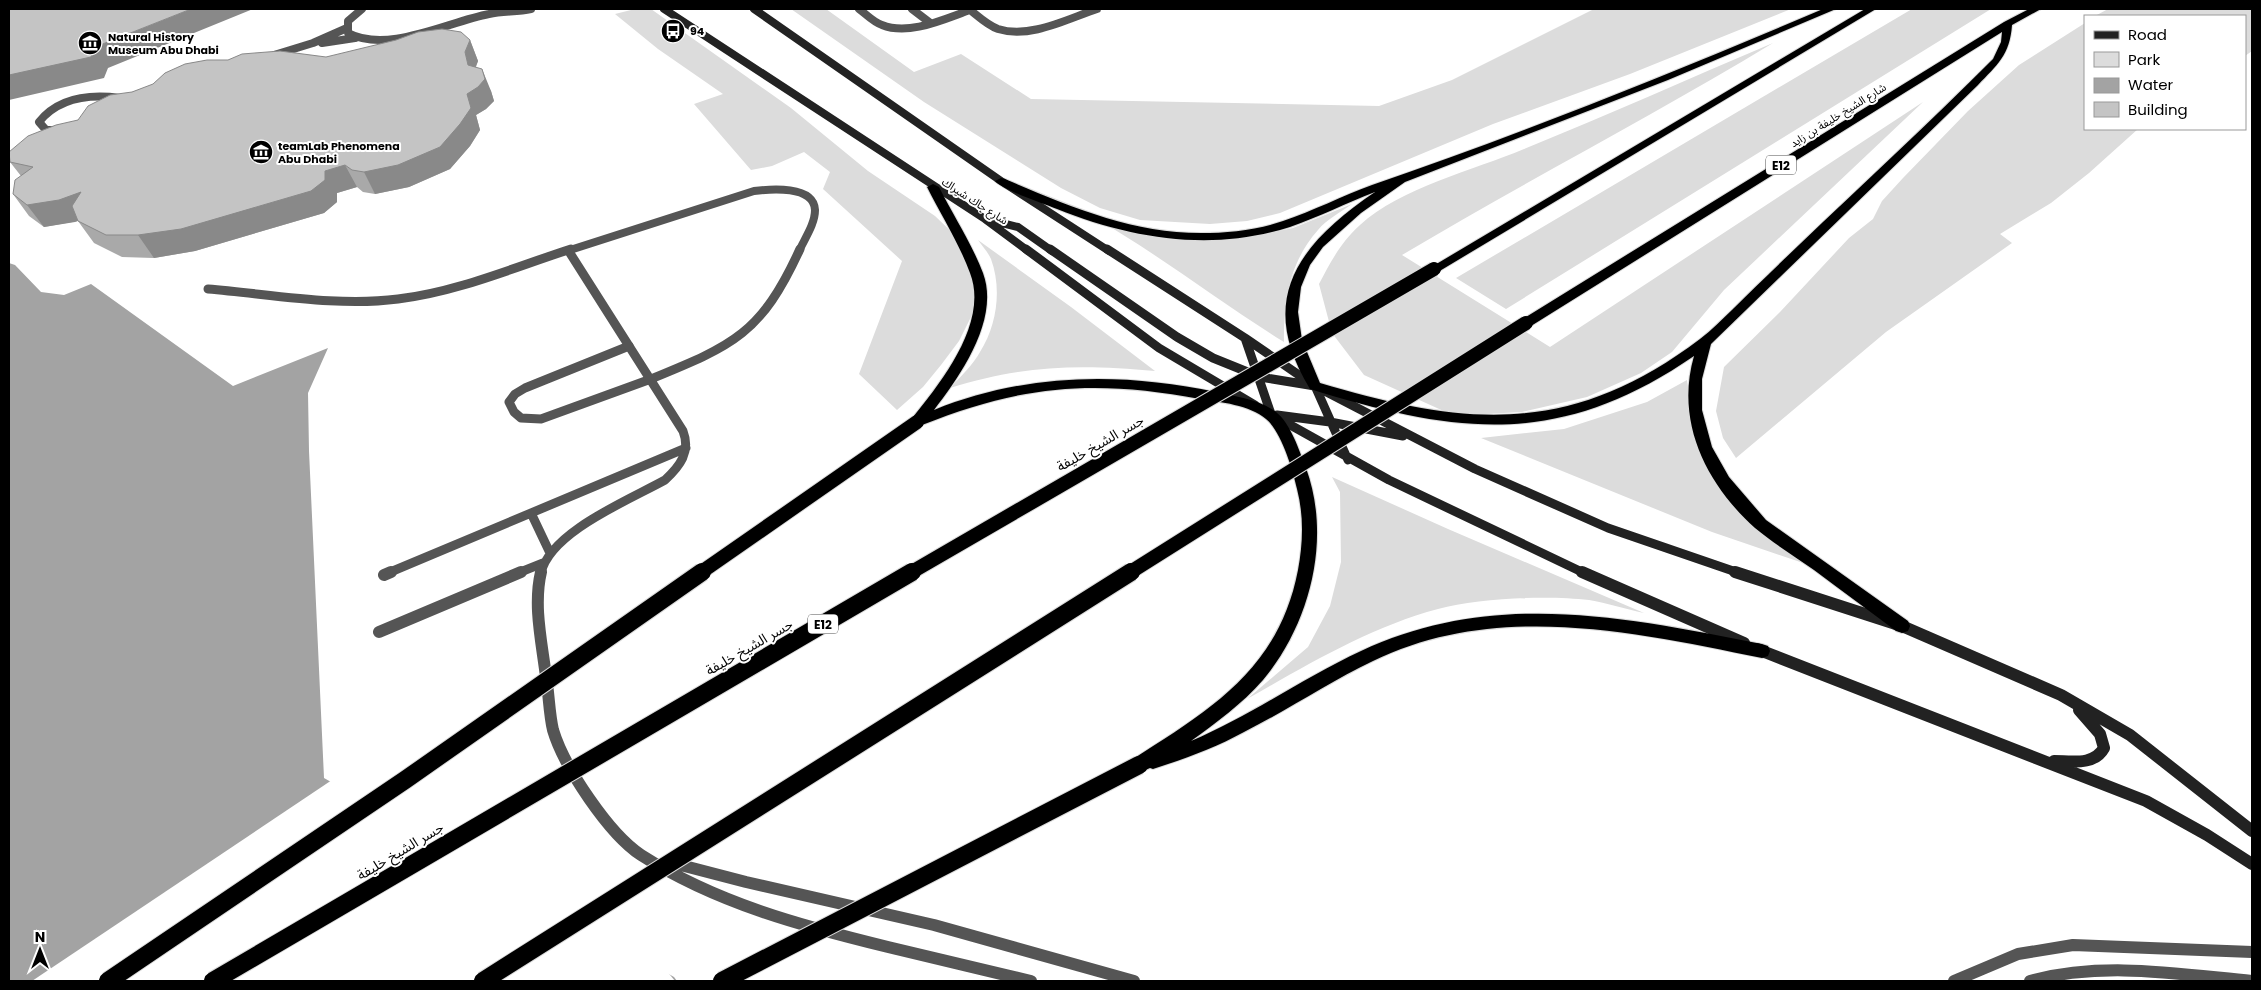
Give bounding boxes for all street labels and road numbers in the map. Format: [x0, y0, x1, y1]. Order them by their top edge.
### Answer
street label: شارع الشيخ خليفة بن زايد [1787, 79, 1889, 151]
road number: E12 [1766, 156, 1796, 174]
street label: شارع جاك شيراك [939, 174, 1011, 229]
street label: جسر الشيخ خليفة [1053, 410, 1148, 477]
street label: جسر الشيخ خليفة [702, 614, 797, 681]
road number: E12 [808, 614, 838, 634]
street label: جسر الشيخ خليفة [353, 817, 448, 886]

